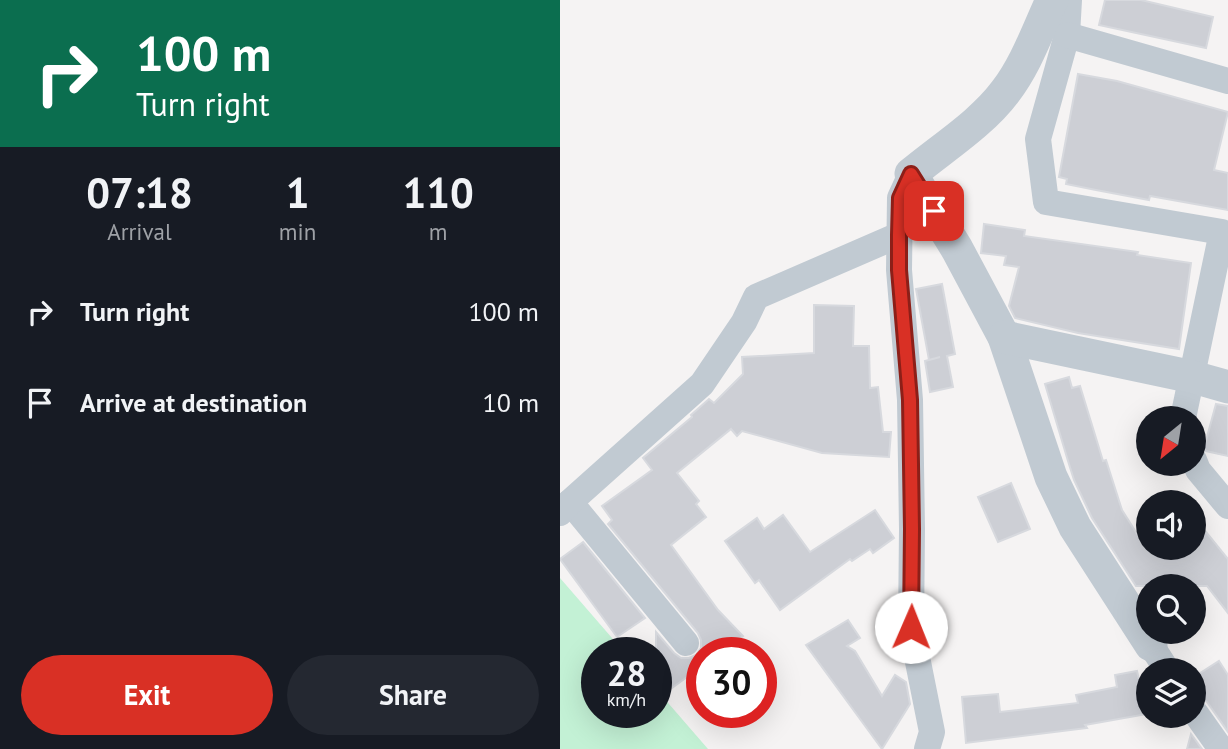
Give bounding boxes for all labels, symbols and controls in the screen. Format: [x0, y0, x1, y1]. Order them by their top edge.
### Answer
text: 100 m [136, 21, 271, 85]
icon: right [21, 28, 112, 119]
text: Turn right [136, 83, 270, 125]
text: 07:18 [86, 165, 193, 220]
text: 1 [286, 165, 309, 220]
text: 110 [402, 165, 474, 220]
pin [904, 181, 964, 241]
icon: arrive [915, 192, 953, 230]
text: Arrival [107, 217, 172, 246]
text: min [279, 217, 316, 246]
text: m [429, 217, 447, 246]
icon: right [21, 293, 59, 331]
text: Turn right [80, 295, 189, 328]
text: 100 m [468, 295, 539, 328]
icon: arrive [21, 384, 59, 422]
text: Arrive at destination [80, 386, 307, 419]
text: 10 m [483, 386, 539, 419]
north arrow [1136, 406, 1206, 476]
map controls [1136, 406, 1206, 728]
button: sound [1136, 490, 1206, 560]
button: search [1136, 574, 1206, 644]
position arrow [874, 590, 948, 664]
speed limit sign: 30 [686, 637, 777, 728]
text: 28 [607, 650, 646, 696]
button: Exit [21, 655, 273, 735]
button: Share [287, 655, 539, 735]
button: layers [1136, 658, 1206, 728]
text: km/h [607, 688, 646, 711]

